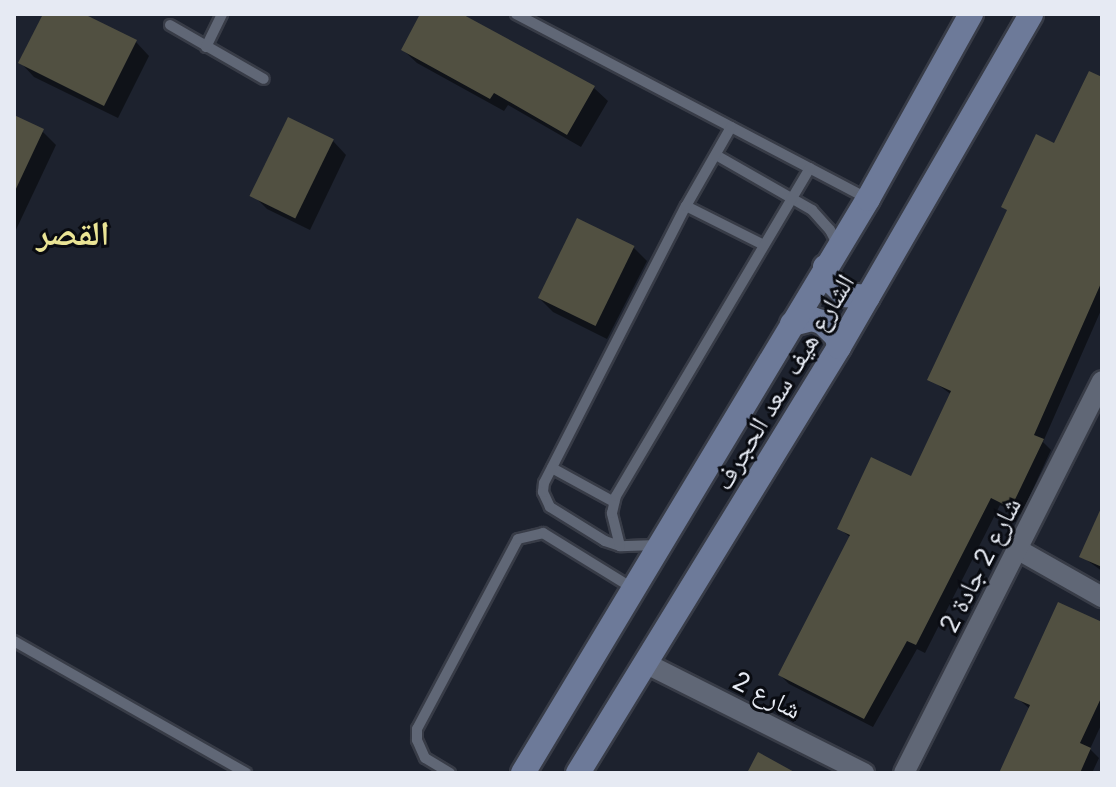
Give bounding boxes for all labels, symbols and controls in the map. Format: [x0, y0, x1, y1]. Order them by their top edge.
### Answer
district label: القصر [36, 213, 110, 253]
street label: الشارع هيف سعد الحجرف [707, 268, 861, 496]
street label: شارع 2 جادة 2 [933, 492, 1027, 638]
street label: شارع 2 [728, 665, 806, 725]

